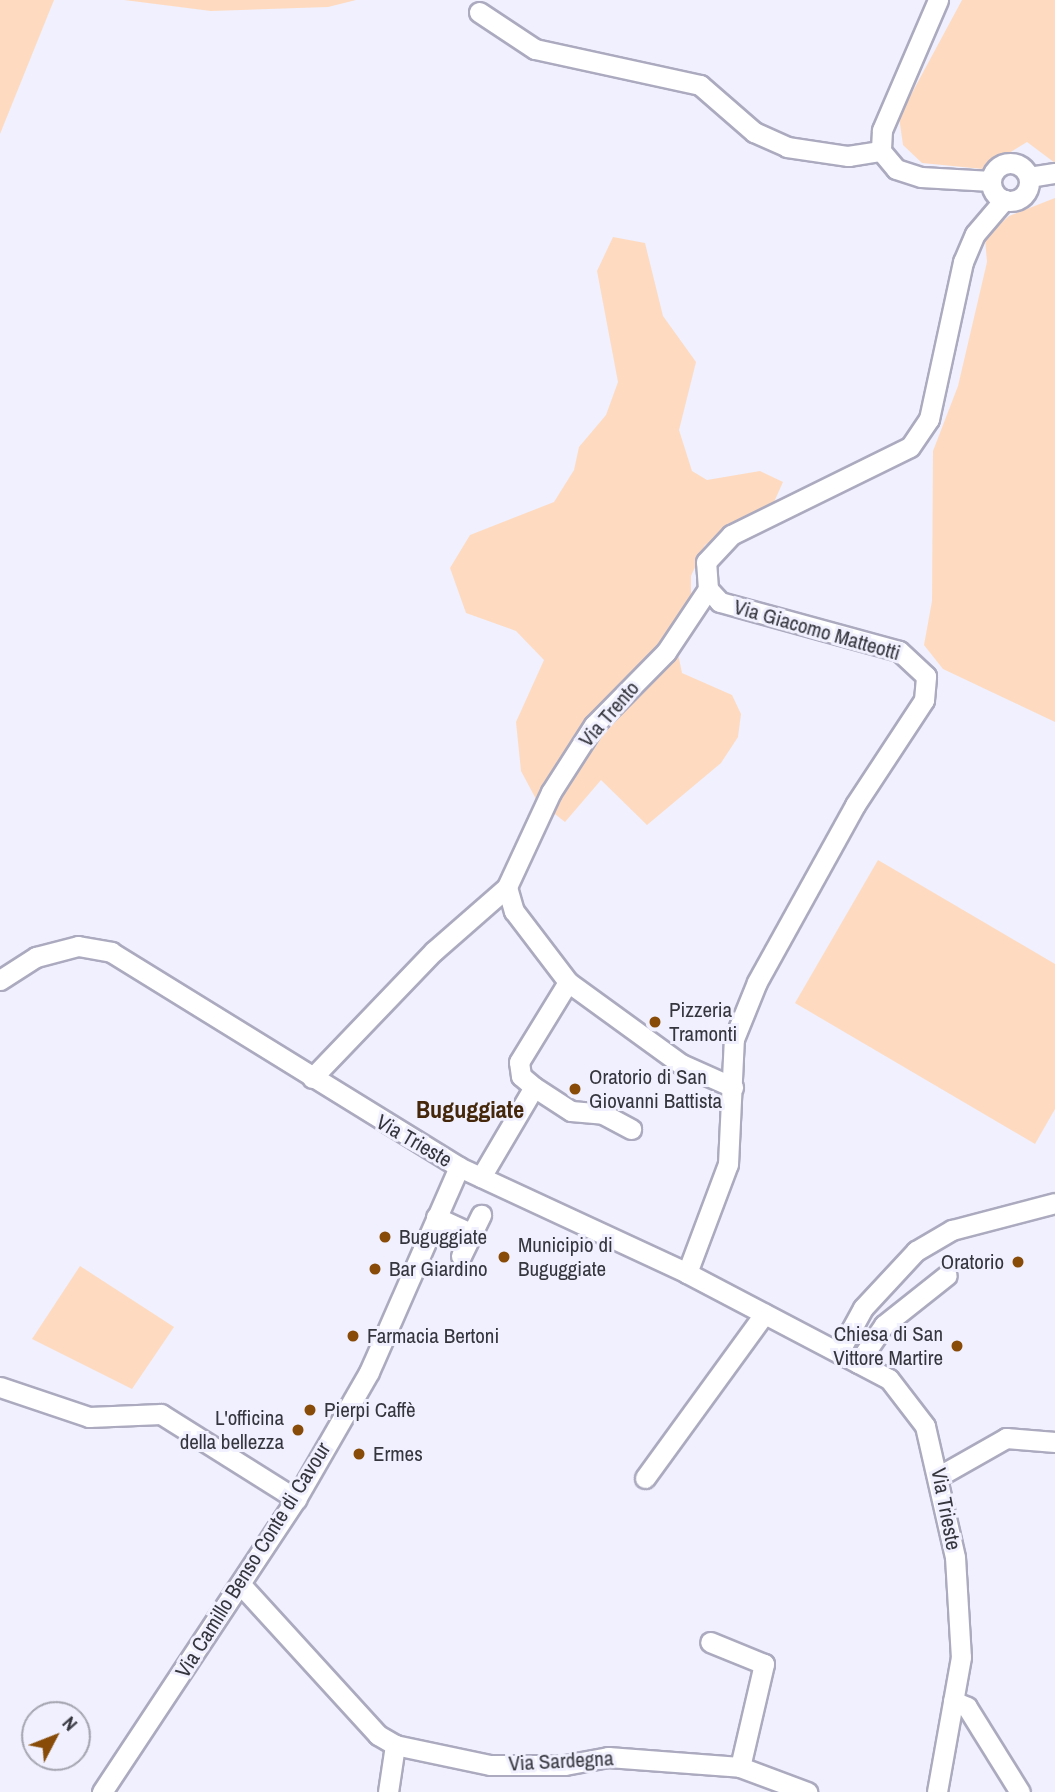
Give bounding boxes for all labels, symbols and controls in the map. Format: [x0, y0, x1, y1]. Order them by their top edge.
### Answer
street label: Via Giacomo Matteotti [731, 594, 903, 666]
street label: Via Trento [573, 676, 645, 752]
place label: Pizzeria Tramonti [669, 997, 737, 1047]
marker: Pizzeria Tramonti [647, 1014, 663, 1030]
place label: Oratorio di San Giovanni Battista [589, 1064, 722, 1114]
marker: Oratorio di San Giovanni Battista [567, 1081, 583, 1097]
district label: Buguggiate [416, 1096, 524, 1124]
street label: Via Trieste [372, 1109, 456, 1173]
place label: Buguggiate [399, 1224, 487, 1250]
marker: Buguggiate [377, 1229, 393, 1245]
place label: Municipio di Buguggiate [518, 1232, 613, 1282]
marker: Municipio di Buguggiate [496, 1249, 512, 1265]
place label: Oratorio [941, 1249, 1004, 1275]
marker: Oratorio [1010, 1254, 1026, 1270]
place label: Bar Giardino [389, 1256, 488, 1282]
marker: Bar Giardino [367, 1261, 383, 1277]
place label: Chiesa di San Vittore Martire [833, 1321, 943, 1371]
place label: Farmacia Bertoni [367, 1323, 499, 1349]
marker: Farmacia Bertoni [345, 1328, 361, 1344]
marker: Chiesa di San Vittore Martire [949, 1338, 965, 1354]
place label: Pierpi Caffè [324, 1397, 416, 1423]
marker: Pierpi Caffè [302, 1402, 318, 1418]
place label: L'officina della bellezza [180, 1405, 284, 1455]
marker: L'officina della bellezza [290, 1422, 306, 1438]
street label: Via Camillo Benso Conte di Cavour [170, 1438, 336, 1682]
place label: Ermes [373, 1441, 423, 1467]
marker: Ermes [351, 1446, 367, 1462]
street label: Via Trieste [926, 1466, 966, 1552]
north arrow [21, 1701, 91, 1771]
text: N [57, 1710, 84, 1736]
street label: Via Sardegna [508, 1746, 614, 1776]

